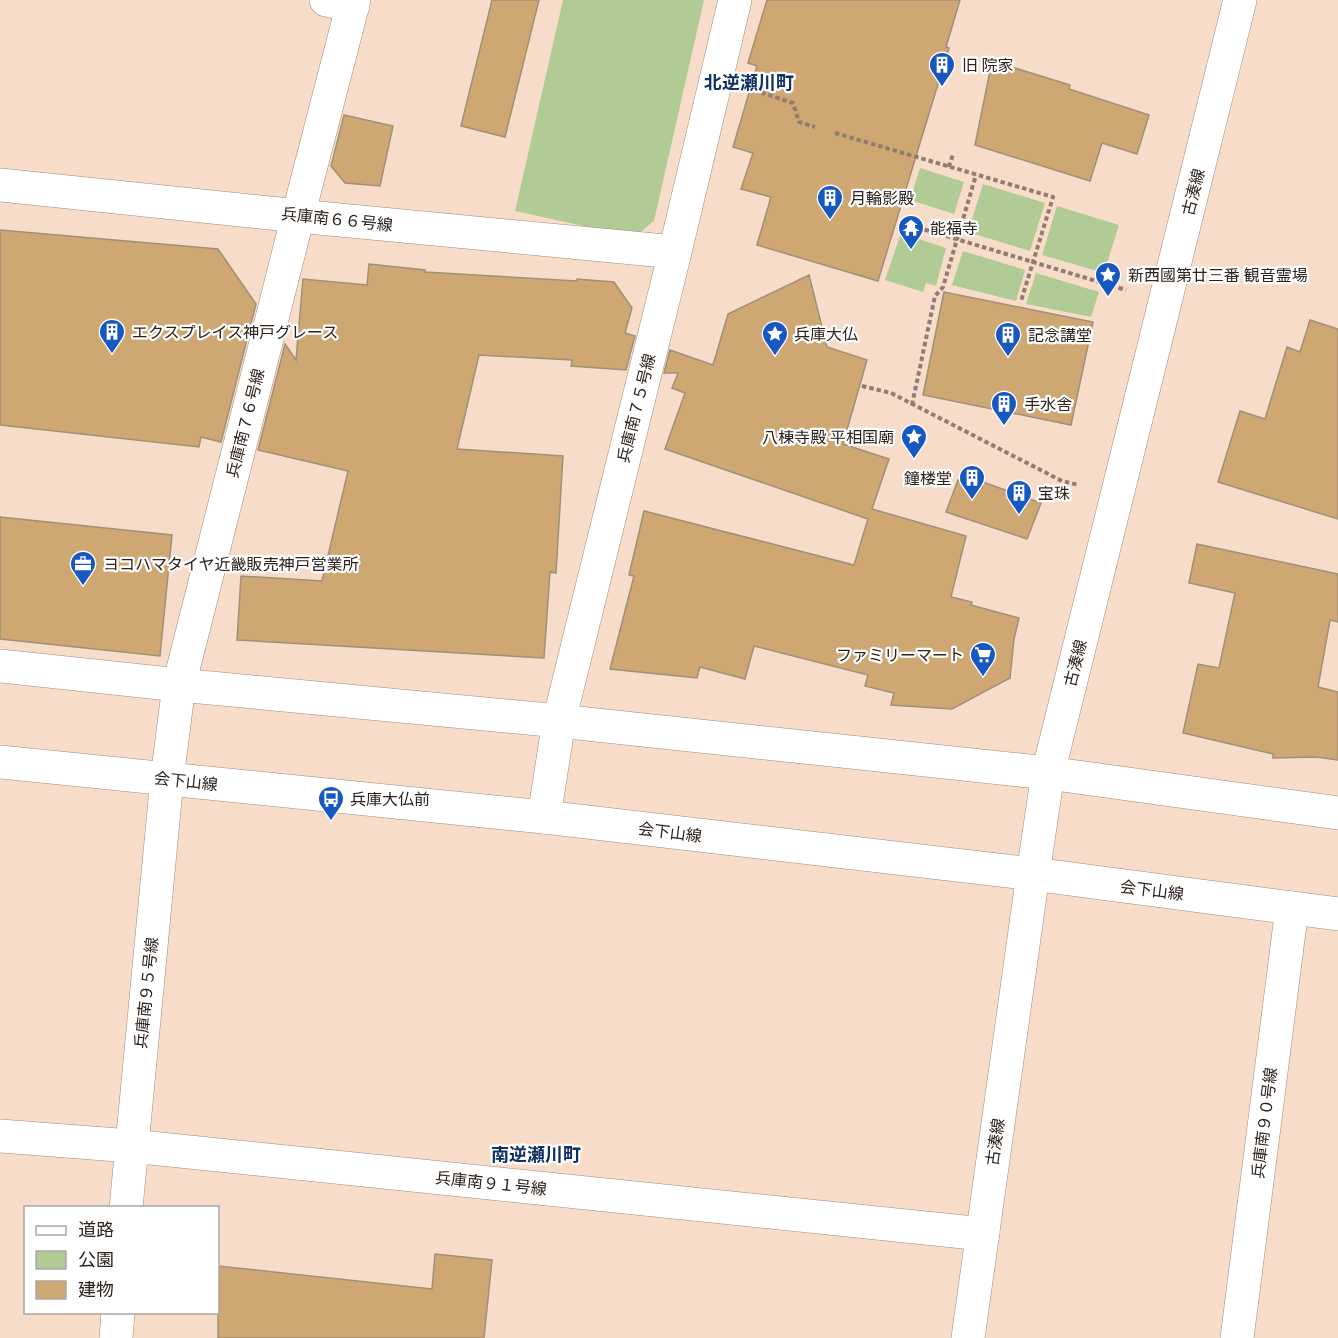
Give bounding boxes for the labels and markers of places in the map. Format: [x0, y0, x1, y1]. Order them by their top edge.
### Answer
building icon: 旧 院家 [927, 50, 957, 88]
place label: 旧 院家 [962, 54, 1014, 76]
building icon: 月輪影殿 [815, 183, 845, 221]
place label: 月輪影殿 [850, 187, 914, 209]
temple icon: 能福寺 [896, 213, 926, 251]
place label: 能福寺 [930, 217, 978, 239]
place icon: 新西國第廿三番 観音霊場 [1093, 260, 1123, 298]
place label: 新西國第廿三番 観音霊場 [1128, 264, 1308, 286]
building icon: エクスプレイス神戸グレース [97, 317, 127, 355]
place icon: 兵庫大仏 [760, 319, 790, 357]
building icon: 記念講堂 [993, 320, 1023, 358]
place label: エクスプレイス神戸グレース [132, 321, 338, 343]
place label: 兵庫大仏 [794, 323, 858, 345]
place label: 記念講堂 [1028, 324, 1092, 346]
building icon: 手水舎 [989, 389, 1019, 427]
place label: 手水舎 [1024, 393, 1072, 415]
place icon: 八棟寺殿 平相国廟 [899, 422, 929, 460]
place label: 八棟寺殿 平相国廟 [762, 426, 894, 448]
building icon: 鐘楼堂 [957, 463, 987, 501]
place label: 鐘楼堂 [904, 467, 952, 489]
building icon: 宝珠 [1004, 478, 1034, 516]
place label: 宝珠 [1038, 482, 1070, 504]
office icon: ヨコハマタイヤ近畿販売神戸営業所 [68, 549, 98, 587]
place label: ヨコハマタイヤ近畿販売神戸営業所 [103, 553, 359, 575]
supermarket icon: ファミリーマート [968, 640, 998, 678]
place label: ファミリーマート [836, 644, 964, 666]
bus stop icon: 兵庫大仏前 [316, 784, 346, 822]
place label: 兵庫大仏前 [350, 788, 430, 810]

